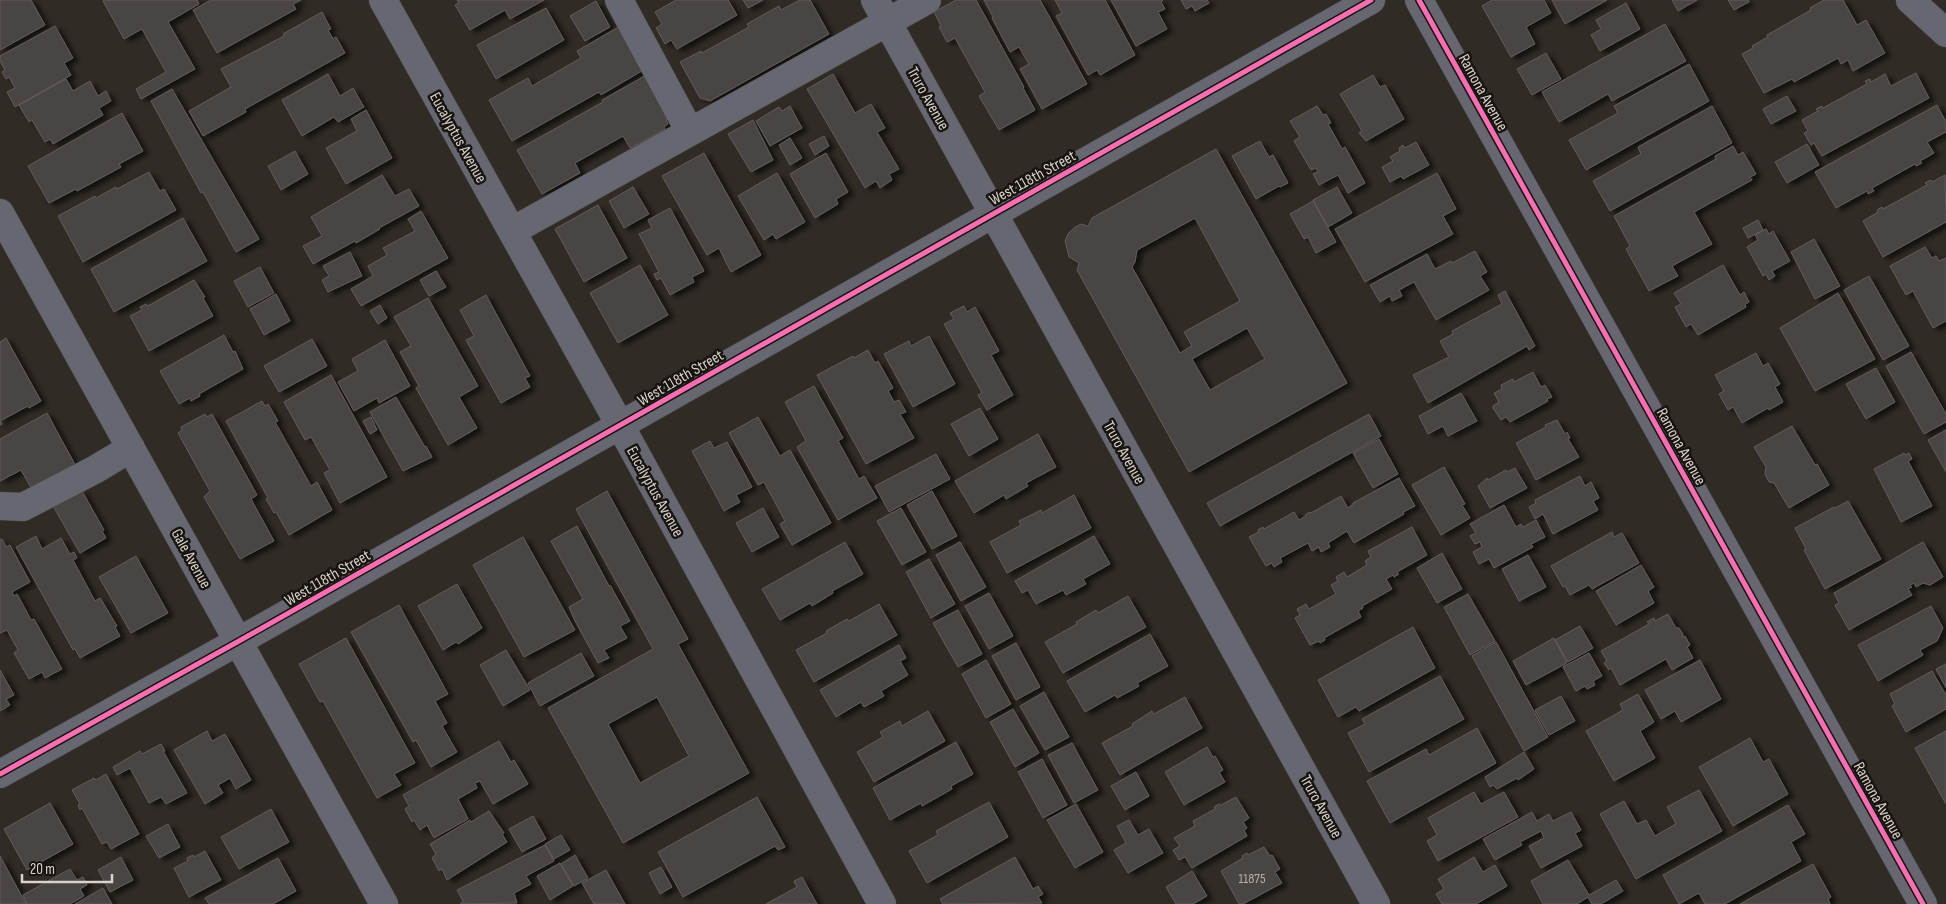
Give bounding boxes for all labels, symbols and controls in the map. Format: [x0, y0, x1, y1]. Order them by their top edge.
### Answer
street label: Ramona Avenue [1454, 51, 1512, 134]
street label: Truro Avenue [903, 64, 953, 134]
street label: Eucalyptus Avenue [425, 89, 490, 186]
street label: West 118th Street [986, 147, 1079, 210]
street label: West 118th Street [634, 346, 727, 411]
street label: Ramona Avenue [1652, 405, 1710, 488]
street label: Truro Avenue [1099, 418, 1149, 488]
street label: Eucalyptus Avenue [622, 443, 687, 540]
street label: Gale Avenue [167, 526, 215, 592]
street label: West 118th Street [281, 546, 374, 611]
street label: Ramona Avenue [1849, 759, 1907, 842]
street label: Truro Avenue [1296, 772, 1346, 842]
scale bar [22, 852, 112, 884]
text: 20 m [30, 860, 55, 879]
house number: 11875 [1238, 870, 1266, 887]

